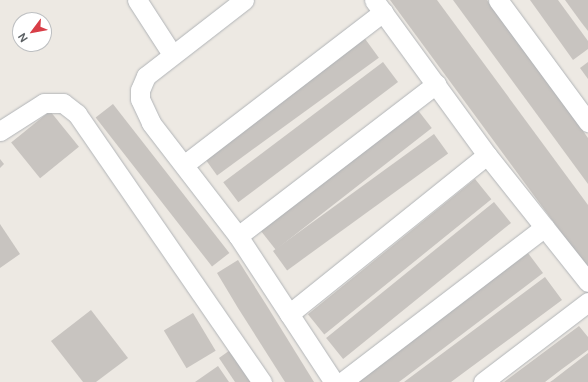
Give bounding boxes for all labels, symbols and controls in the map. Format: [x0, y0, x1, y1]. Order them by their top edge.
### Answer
north arrow [12, 12, 52, 52]
text: N [15, 31, 31, 45]

